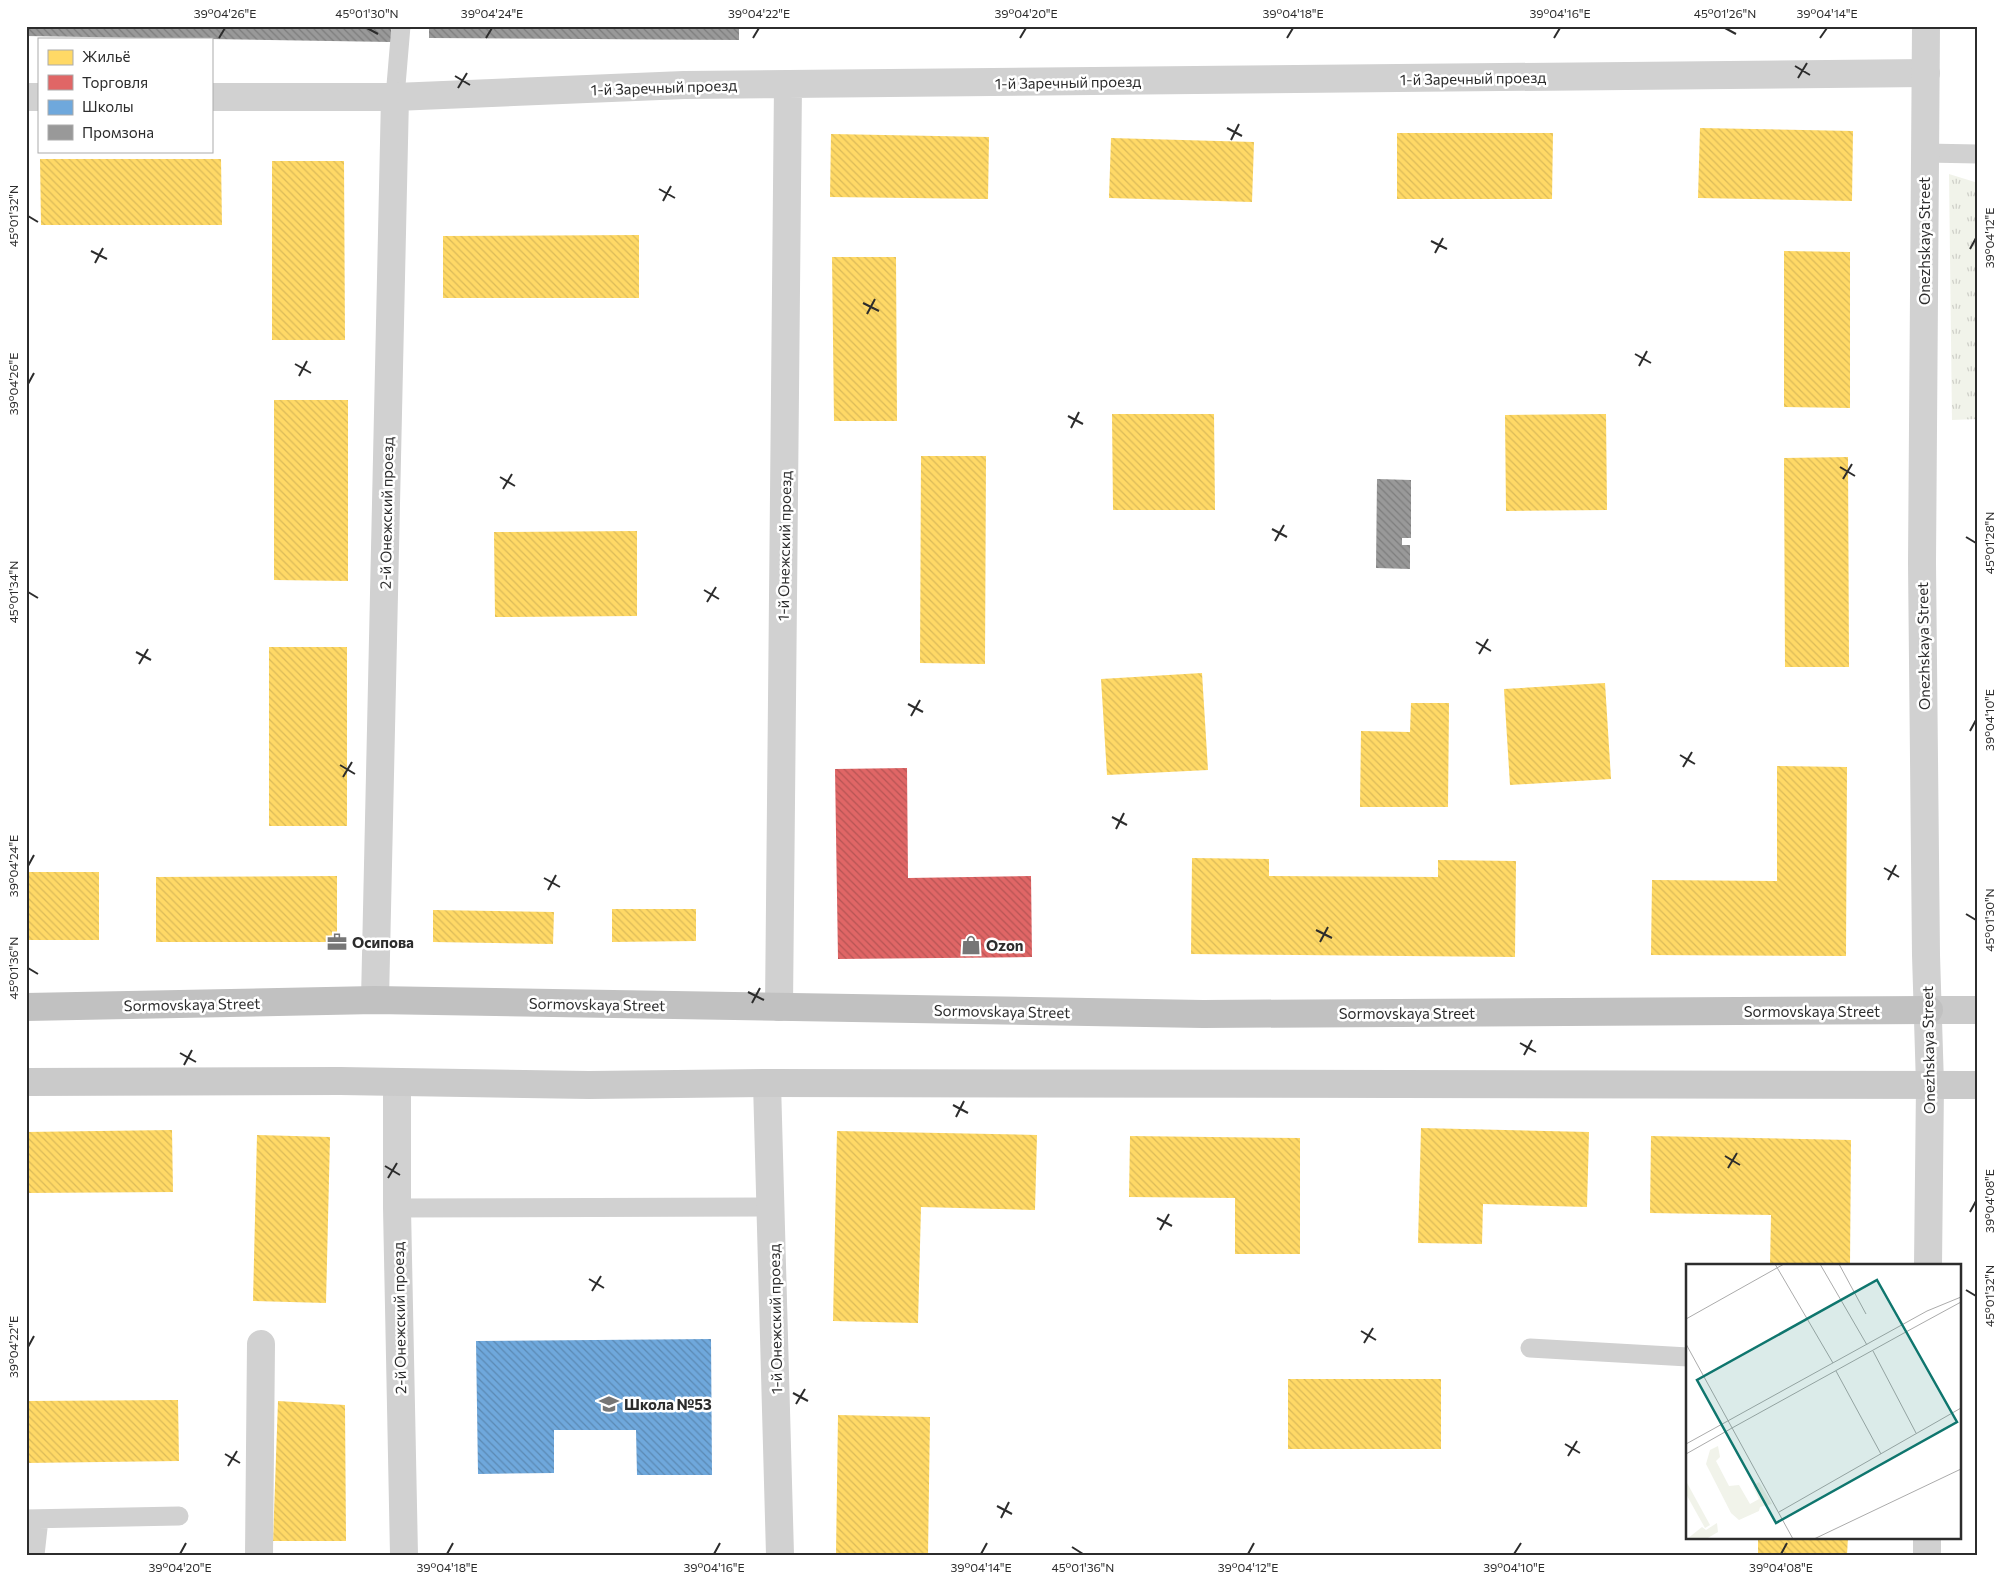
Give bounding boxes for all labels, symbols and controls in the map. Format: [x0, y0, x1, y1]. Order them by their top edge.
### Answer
text: 39°04'26"E [194, 6, 256, 20]
text: 45°01'30"N [335, 6, 399, 20]
text: 39°04'24"E [461, 6, 523, 20]
text: 39°04'22"E [728, 6, 790, 20]
text: 39°04'20"E [994, 6, 1058, 20]
text: 39°04'18"E [1262, 6, 1324, 20]
text: 39°04'16"E [1529, 6, 1591, 20]
text: 45°01'26"N [1694, 6, 1756, 20]
text: 39°04'14"E [1796, 6, 1858, 20]
legend [38, 38, 212, 152]
text: Жильё [82, 47, 130, 65]
street label: 1-й Заречный проезд [1400, 68, 1547, 88]
street label: 1-й Заречный проезд [995, 72, 1142, 92]
text: Торговля [82, 73, 148, 91]
street label: 1-й Заречный проезд [591, 75, 738, 99]
text: Школы [82, 97, 134, 115]
text: Промзона [82, 123, 154, 141]
street label: Onezhskaya Street [1915, 177, 1933, 305]
text: 45°01'32"N [6, 185, 20, 247]
text: 39°04'12"E [1982, 208, 1996, 268]
text: 39°04'26"E [6, 353, 20, 415]
street label: 2-й Онежский проезд [376, 437, 396, 589]
street label: 1-й Онежский проезд [774, 471, 794, 621]
text: 45°01'28"N [1982, 512, 1996, 574]
text: 45°01'34"N [6, 561, 20, 623]
street label: Onezhskaya Street [1913, 582, 1933, 710]
text: 39°04'10"E [1982, 689, 1996, 751]
text: 39°04'24"E [6, 835, 20, 897]
text: 45°01'30"N [1982, 888, 1996, 952]
office icon: Осипова [326, 931, 348, 953]
place label: Осипова [352, 933, 414, 951]
shop icon: Ozon [960, 934, 982, 956]
place label: Ozon [986, 936, 1024, 954]
text: 45°01'36"N [6, 937, 20, 999]
street label: Onezhskaya Street [1918, 986, 1938, 1114]
street label: Sormovskaya Street [124, 994, 260, 1014]
street label: Sormovskaya Street [529, 994, 665, 1014]
street label: Sormovskaya Street [934, 1001, 1070, 1021]
street label: Sormovskaya Street [1744, 1002, 1880, 1020]
street label: Sormovskaya Street [1339, 1004, 1475, 1022]
text: 39°04'08"E [1982, 1169, 1996, 1233]
street label: 2-й Онежский проезд [389, 1242, 409, 1394]
street label: 1-й Онежский проезд [765, 1244, 785, 1394]
inset map [1686, 1264, 1962, 1538]
text: 45°01'32"N [1982, 1265, 1996, 1327]
text: 39°04'22"E [6, 1316, 20, 1378]
school or university icon: Школа №53 [598, 1393, 620, 1415]
place label: Школа №53 [624, 1395, 712, 1413]
text: 39°04'20"E [148, 1560, 212, 1574]
text: 39°04'18"E [416, 1560, 478, 1574]
text: 39°04'16"E [683, 1560, 745, 1574]
text: 39°04'14"E [950, 1560, 1012, 1574]
text: 45°01'36"N [1052, 1560, 1114, 1574]
text: 39°04'12"E [1218, 1560, 1278, 1574]
text: 39°04'10"E [1483, 1560, 1545, 1574]
text: 39°04'08"E [1749, 1560, 1813, 1574]

